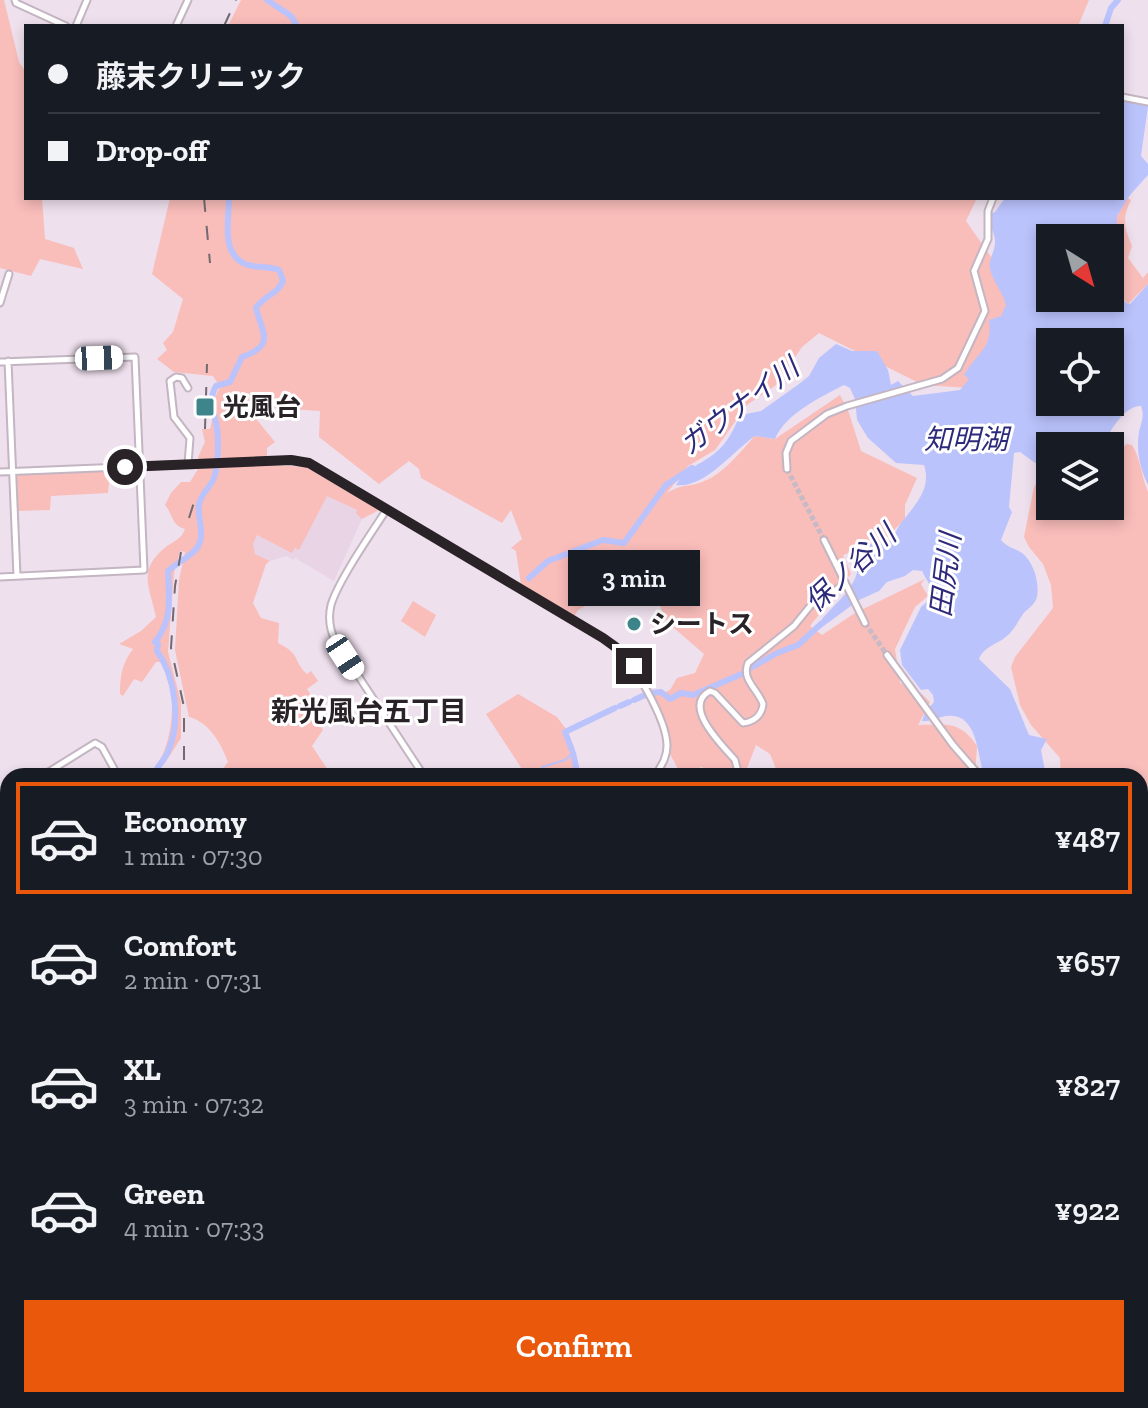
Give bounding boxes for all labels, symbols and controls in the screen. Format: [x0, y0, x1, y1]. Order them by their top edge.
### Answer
text: 藤末クリニック [96, 59, 306, 95]
text: Drop-off [96, 133, 208, 169]
north arrow [1036, 224, 1124, 312]
map controls [1036, 224, 1124, 520]
button: locate [1036, 328, 1124, 416]
car [75, 345, 123, 371]
water label: ガウナイ川 [673, 349, 808, 462]
place label: 光風台 [223, 391, 301, 423]
marker: 光風台 [194, 396, 216, 418]
water label: 知明湖 [924, 423, 1012, 456]
button: layers [1036, 432, 1124, 520]
route start [107, 449, 143, 485]
water label: 保ノ谷川 [798, 516, 905, 619]
water label: 田尻川 [924, 528, 967, 619]
callout: 3 min [568, 550, 700, 606]
text: 3 min [602, 562, 666, 594]
place label: シートス [650, 608, 754, 640]
marker: シートス [625, 615, 643, 633]
car [322, 630, 368, 684]
route end [616, 648, 652, 684]
district label: 新光風台五丁目 [271, 695, 467, 728]
icon: car [28, 802, 100, 874]
text: Economy [124, 804, 247, 840]
text: ¥487 [1055, 820, 1120, 856]
text: 1 min · 07:30 [124, 840, 263, 872]
icon: car [28, 926, 100, 998]
text: Comfort [124, 928, 236, 964]
text: ¥657 [1056, 944, 1120, 980]
text: 2 min · 07:31 [124, 964, 261, 996]
icon: car [28, 1050, 100, 1122]
text: XL [124, 1052, 161, 1088]
text: ¥827 [1056, 1068, 1120, 1104]
text: 3 min · 07:32 [124, 1088, 264, 1120]
icon: car [28, 1174, 100, 1246]
text: Green [124, 1176, 204, 1212]
text: ¥922 [1054, 1192, 1120, 1228]
text: 4 min · 07:33 [124, 1212, 265, 1244]
button: Confirm [24, 1300, 1124, 1392]

